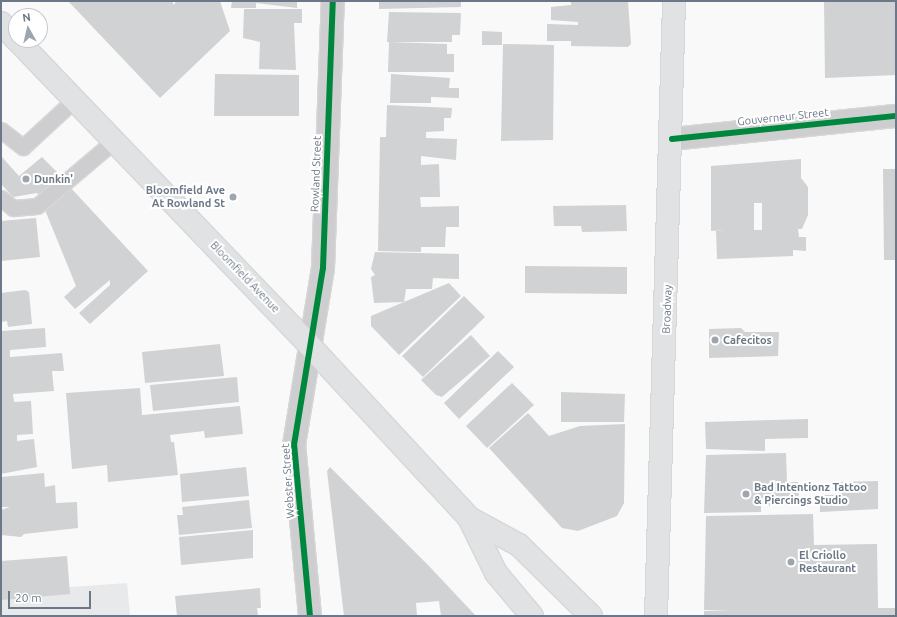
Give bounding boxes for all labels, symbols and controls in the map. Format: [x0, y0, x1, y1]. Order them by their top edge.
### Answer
north arrow [8, 8, 48, 48]
text: N [22, 11, 31, 24]
street label: Gouverneur Street [737, 106, 829, 128]
street label: Rowland Street [308, 136, 324, 212]
place label: Dunkin' [34, 172, 73, 186]
marker: Dunkin' [21, 174, 31, 184]
place label: Bloomfield Ave At Rowland St [146, 184, 225, 210]
marker: Bloomfield Ave At Rowland St [228, 192, 238, 202]
street label: Bloomfield Avenue [208, 239, 282, 315]
street label: Broadway [660, 284, 674, 334]
place label: Cafecitos [723, 333, 772, 347]
marker: Cafecitos [710, 335, 720, 345]
street label: Webster Street [279, 443, 297, 519]
place label: Bad Intentionz Tattoo & Piercings Studio [754, 481, 867, 507]
marker: Bad Intentionz Tattoo & Piercings Studio [741, 489, 751, 499]
place label: El Criollo Restaurant [799, 549, 856, 575]
marker: El Criollo Restaurant [786, 557, 796, 567]
scale bar [10, 583, 93, 609]
text: 20 m [15, 591, 42, 604]

